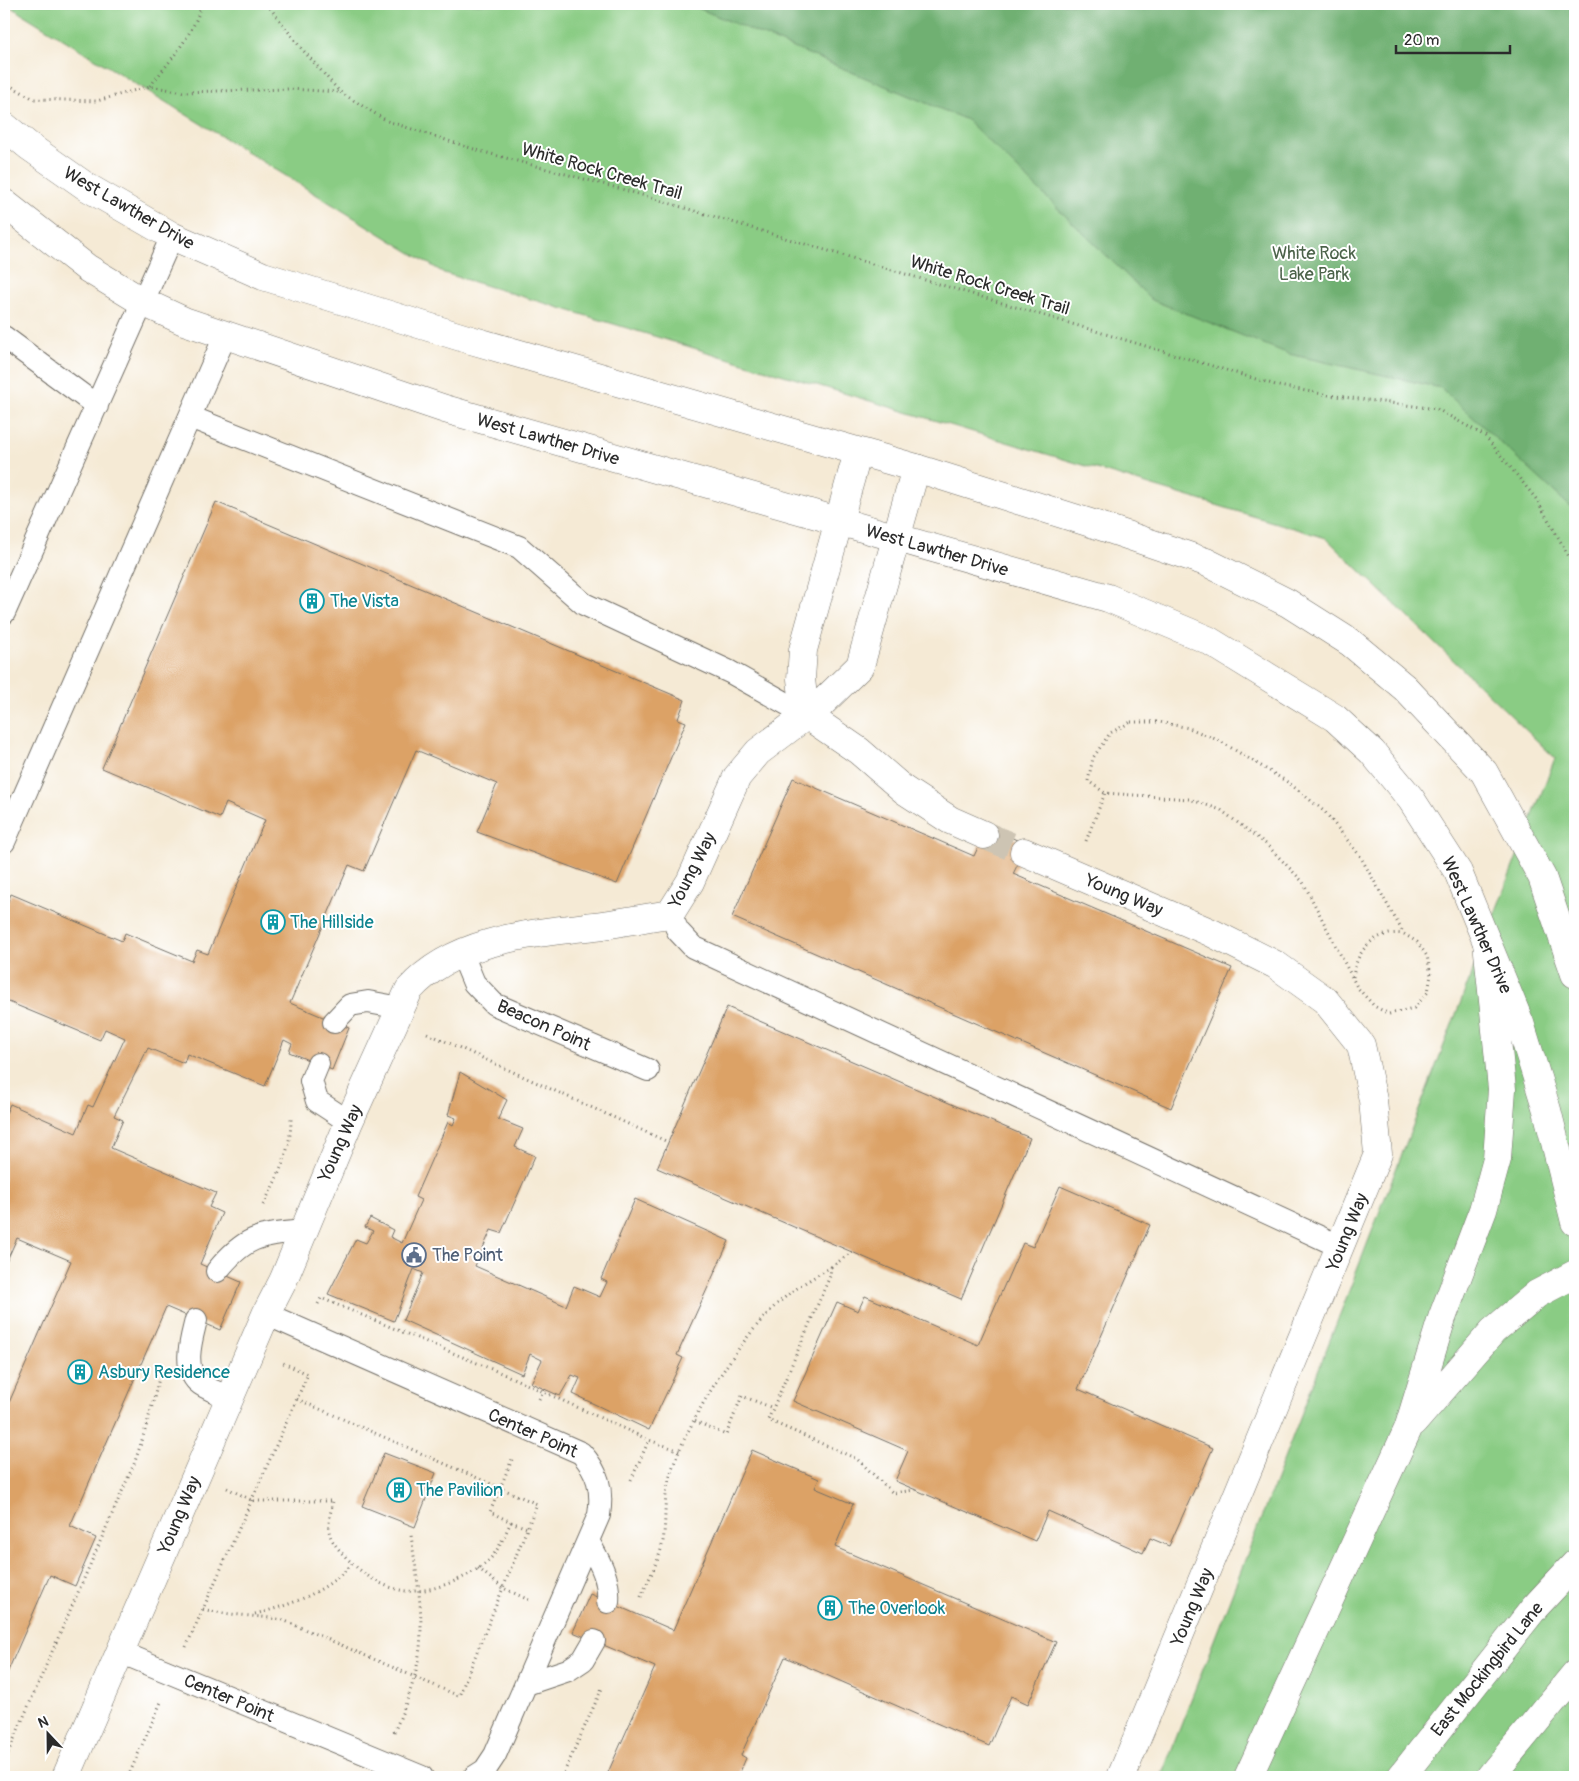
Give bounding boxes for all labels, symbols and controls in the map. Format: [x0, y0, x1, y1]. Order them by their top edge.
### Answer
scale bar [1396, 22, 1510, 54]
text: 20 m [1404, 31, 1439, 50]
street label: White Rock Creek Trail [519, 138, 685, 205]
street label: West Lawther Drive [59, 162, 198, 255]
park label: White Rock Lake Park [1272, 242, 1356, 286]
street label: White Rock Creek Trail [907, 250, 1073, 321]
street label: West Lawther Drive [474, 408, 622, 471]
street label: West Lawther Drive [863, 519, 1011, 582]
building icon: The Vista [299, 588, 325, 614]
place label: The Vista [330, 590, 399, 613]
street label: Young Way [663, 828, 721, 913]
street label: West Lawther Drive [1436, 853, 1517, 997]
street label: Young Way [1081, 868, 1166, 922]
building icon: The Hillside [260, 909, 286, 935]
place label: The Hillside [290, 911, 374, 934]
street label: Beacon Point [493, 995, 595, 1057]
street label: Young Way [313, 1101, 368, 1186]
street label: Young Way [1321, 1190, 1374, 1276]
public building icon: The Point [401, 1242, 427, 1268]
place label: The Point [432, 1244, 504, 1267]
building icon: Asbury Residence [67, 1359, 93, 1385]
place label: Asbury Residence [98, 1361, 230, 1384]
street label: Center Point [484, 1403, 582, 1464]
street label: Young Way [152, 1473, 206, 1558]
building icon: The Pavilion [386, 1477, 412, 1503]
place label: The Pavilion [416, 1479, 503, 1502]
street label: Young Way [1165, 1565, 1219, 1650]
building icon: The Overlook [817, 1595, 843, 1621]
place label: The Overlook [848, 1597, 946, 1620]
street label: East Mockingbird Lane [1426, 1597, 1549, 1741]
street label: Center Point [180, 1669, 278, 1728]
north arrow [22, 1708, 72, 1758]
text: N [36, 1713, 51, 1732]

